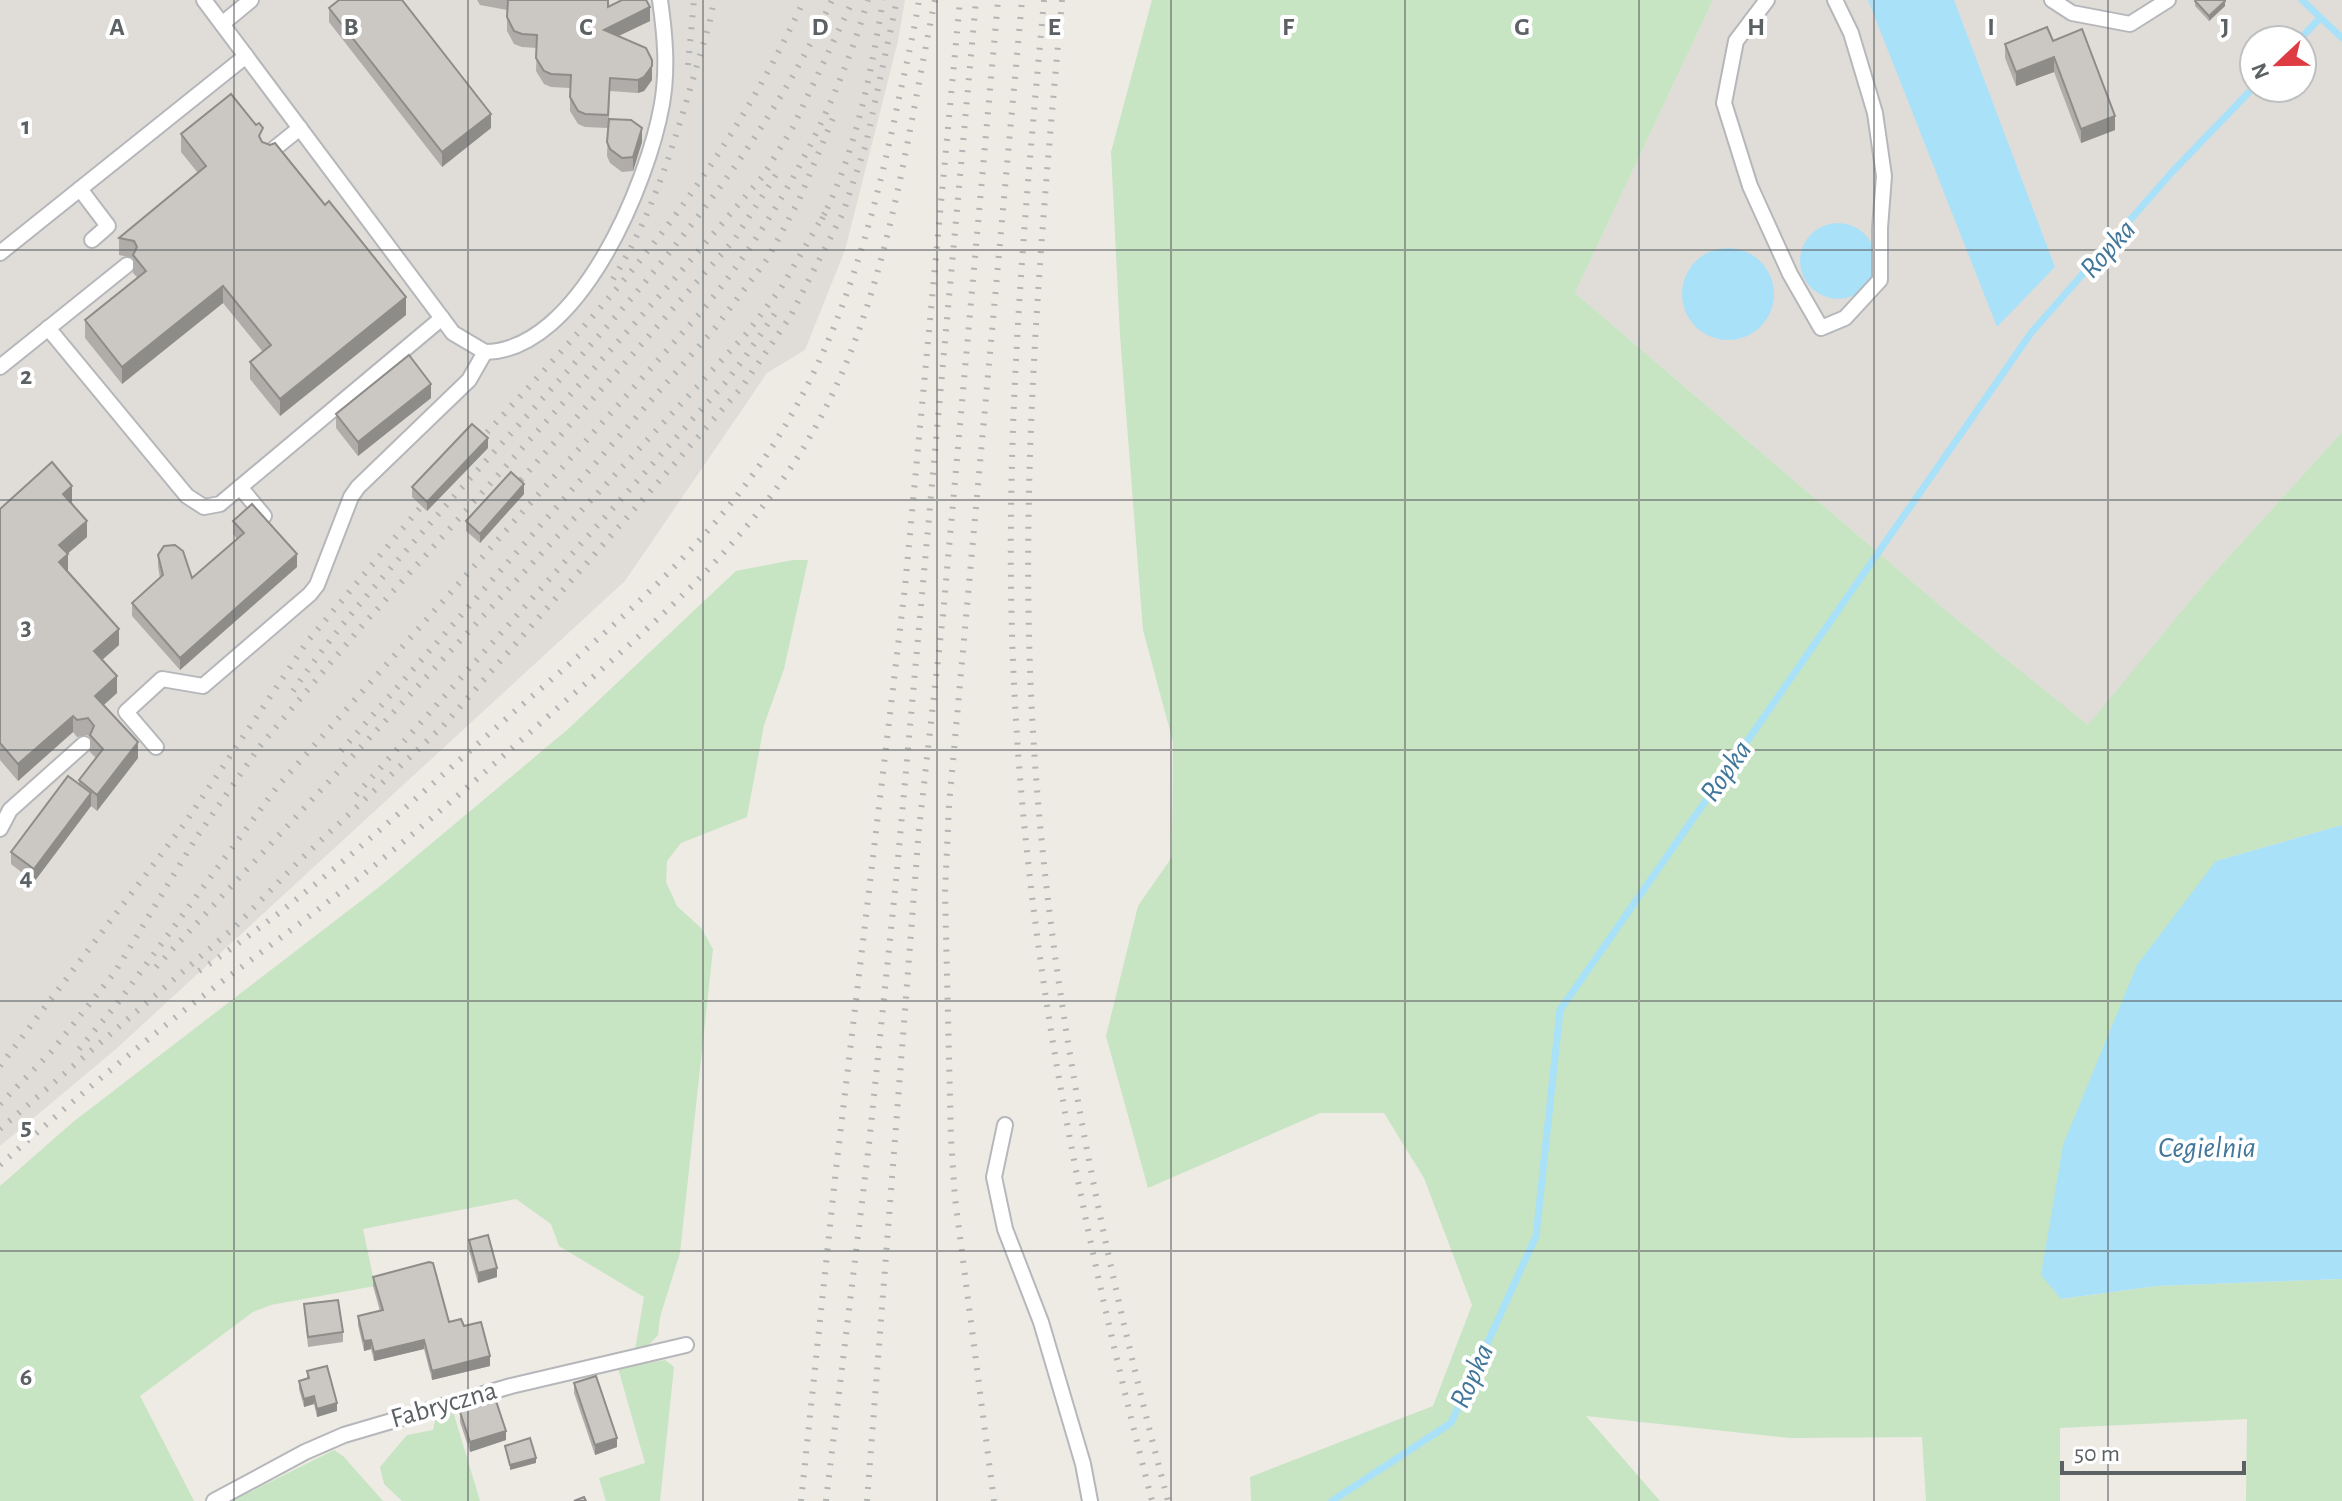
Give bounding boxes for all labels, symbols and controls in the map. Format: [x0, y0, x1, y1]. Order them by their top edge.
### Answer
text: A [109, 14, 125, 40]
text: B [343, 14, 359, 40]
text: C [579, 14, 593, 40]
text: D [811, 14, 829, 40]
text: E [1047, 14, 1061, 40]
text: F [1282, 14, 1295, 40]
text: G [1514, 14, 1530, 40]
text: H [1747, 14, 1765, 40]
text: I [1987, 14, 1995, 40]
text: J [2221, 14, 2229, 40]
north arrow [2238, 24, 2318, 104]
text: N [2247, 60, 2273, 82]
text: 1 [21, 113, 31, 139]
water label: Ropka [2074, 214, 2142, 284]
text: 2 [20, 363, 32, 389]
text: 3 [20, 614, 32, 640]
water label: Ropka [1694, 735, 1758, 807]
text: 4 [19, 864, 33, 890]
text: 5 [20, 1114, 32, 1140]
water label: Cegielnia [2158, 1133, 2256, 1163]
water label: Ropka [1445, 1339, 1499, 1413]
text: 6 [20, 1364, 32, 1390]
street label: Fabryczna [388, 1376, 500, 1433]
scale bar [2062, 1425, 2244, 1475]
text: 50 m [2074, 1442, 2120, 1466]

